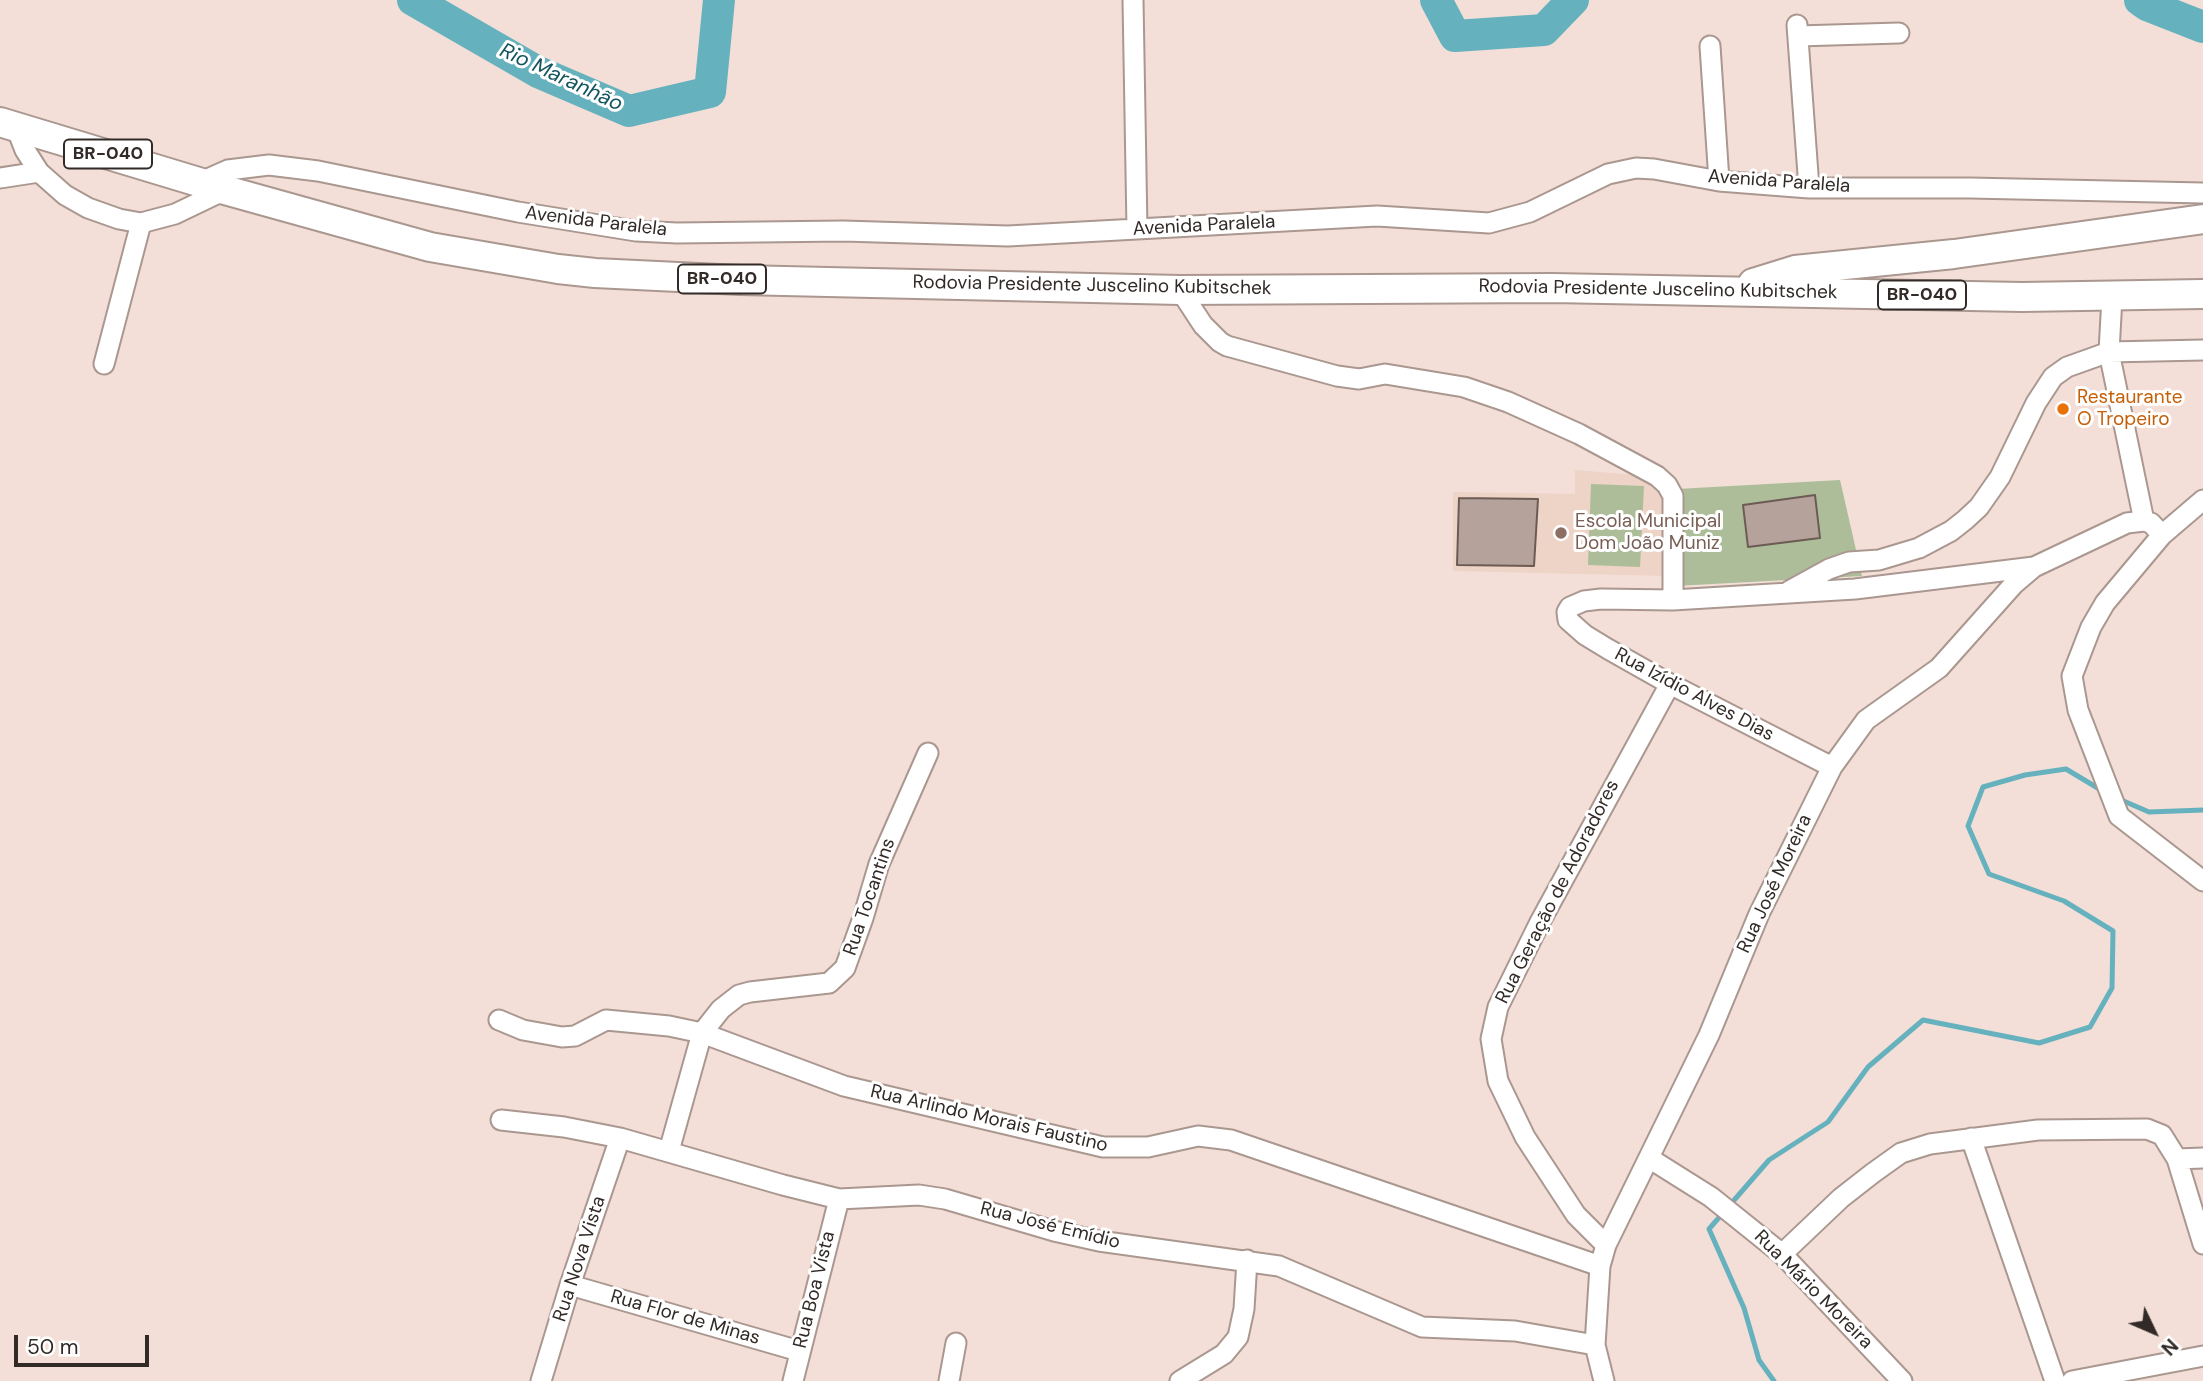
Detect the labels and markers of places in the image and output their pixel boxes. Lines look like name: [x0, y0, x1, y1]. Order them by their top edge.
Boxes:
place label: Restaurante O Tropeiro: [2077, 387, 2183, 431]
marker: Restaurante O Tropeiro: [2055, 401, 2071, 417]
place label: Escola Municipal Dom João Muniz: [1575, 511, 1721, 555]
marker: Escola Municipal Dom João Muniz: [1553, 525, 1569, 541]

